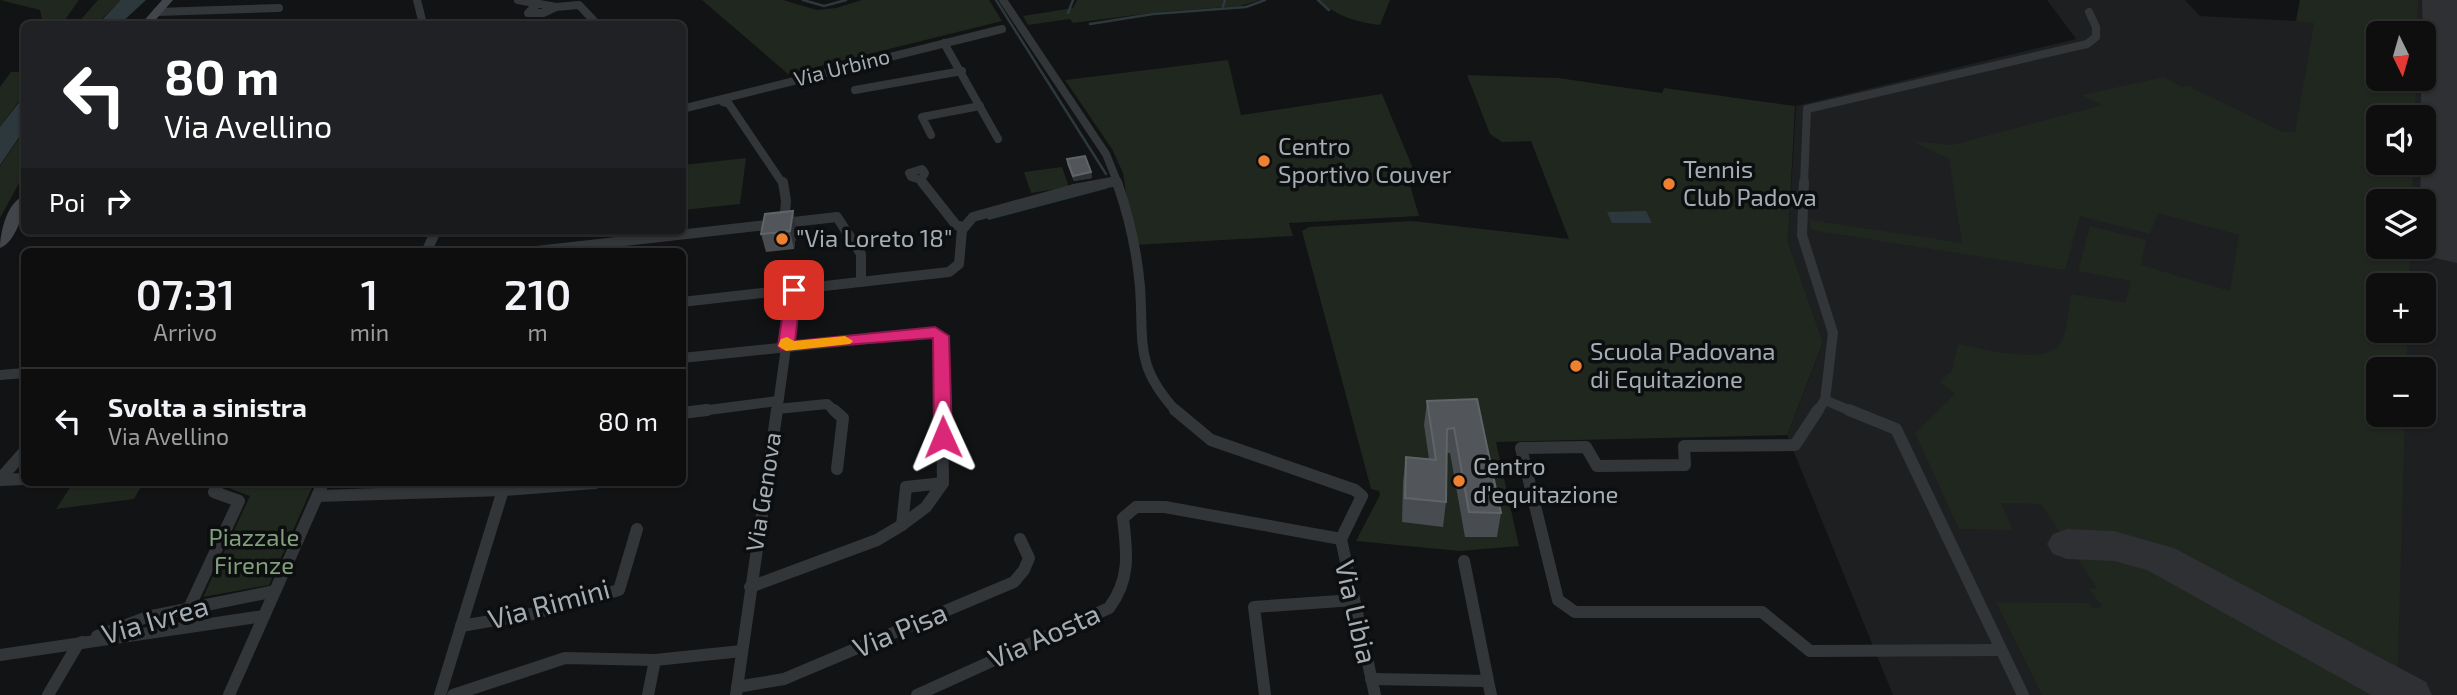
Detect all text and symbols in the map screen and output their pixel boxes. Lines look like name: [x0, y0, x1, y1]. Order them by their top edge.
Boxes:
north arrow: [2366, 21, 2436, 91]
map controls: [2366, 21, 2436, 427]
street label: Via Urbino: [791, 43, 892, 91]
text: 80 m: [164, 46, 279, 105]
icon: left: [49, 49, 140, 140]
button: sound: [2366, 105, 2436, 175]
text: Via Avellino: [164, 106, 332, 144]
place label: Centro Sportivo Couver: [1278, 131, 1452, 188]
marker: Centro Sportivo Couver: [1256, 153, 1272, 169]
place label: Tennis Club Padova: [1683, 154, 1817, 211]
marker: Tennis Club Padova: [1661, 176, 1677, 192]
icon: right: [99, 182, 137, 220]
text: Poi: [49, 186, 85, 217]
button: layers: [2366, 189, 2436, 259]
place label: "Via Loreto 18": [796, 223, 952, 252]
marker: "Via Loreto 18": [774, 231, 790, 247]
pin: [764, 260, 824, 320]
text: 07:31: [136, 268, 235, 318]
text: 1: [361, 268, 378, 318]
text: 210: [504, 268, 571, 318]
icon: arrive: [775, 271, 813, 309]
button: +: [2366, 273, 2436, 343]
text: Arrivo: [154, 318, 217, 346]
text: min: [350, 318, 389, 346]
text: m: [527, 318, 548, 346]
place label: Scuola Padovana di Equitazione: [1590, 336, 1776, 393]
button: −: [2366, 357, 2436, 427]
marker: Scuola Padovana di Equitazione: [1568, 358, 1584, 374]
text: Svolta a sinistra: [108, 391, 307, 422]
position arrow: [906, 400, 980, 474]
icon: left: [49, 402, 87, 440]
text: 80 m: [598, 405, 658, 436]
text: Via Avellino: [108, 422, 229, 450]
street label: Via Genova: [739, 430, 786, 553]
place label: Centro d'equitazione: [1473, 451, 1619, 508]
marker: Centro d'equitazione: [1451, 473, 1467, 489]
park label: Piazzale Firenze: [209, 522, 299, 579]
street label: Via Libia: [1329, 557, 1385, 667]
street label: Via Rimini: [484, 570, 613, 636]
street label: Via Ivrea: [98, 588, 212, 650]
street label: Via Pisa: [848, 594, 952, 664]
street label: Via Aosta: [983, 595, 1105, 675]

